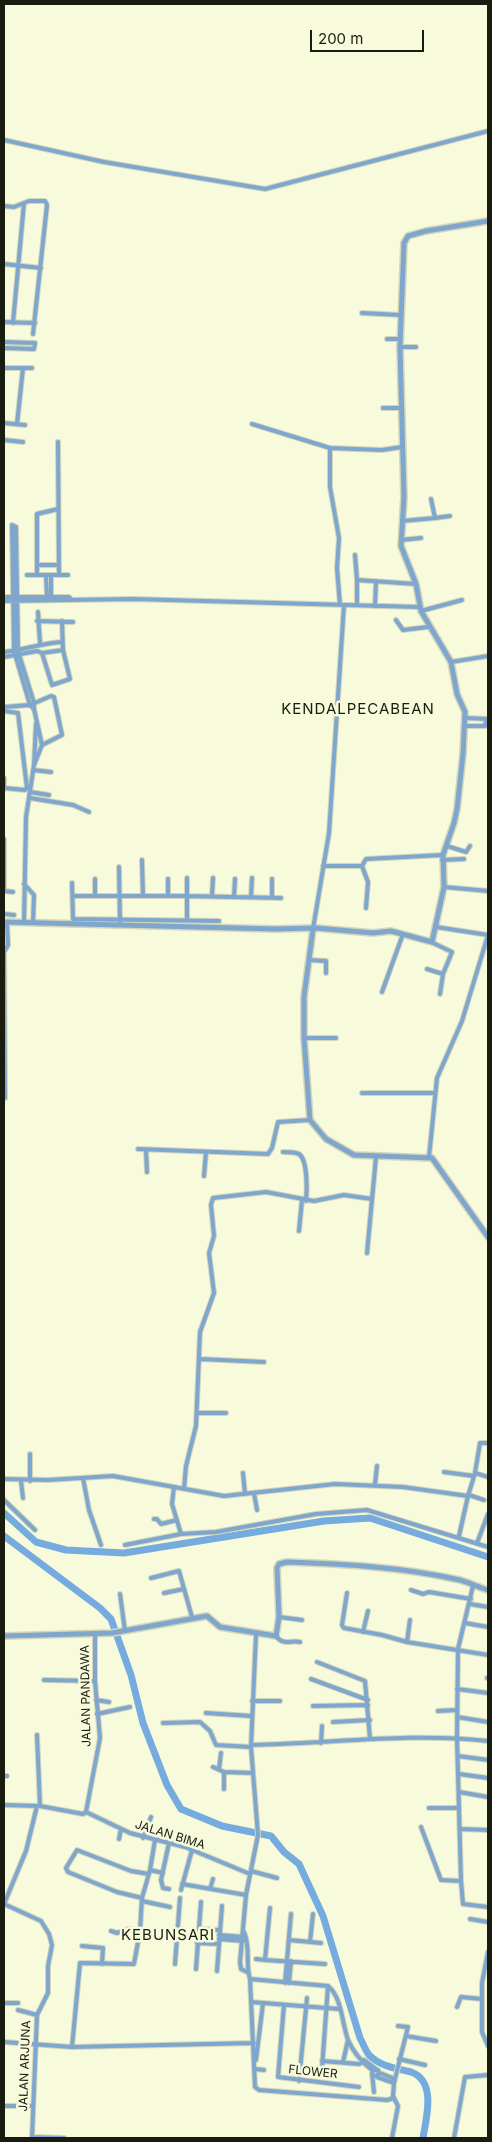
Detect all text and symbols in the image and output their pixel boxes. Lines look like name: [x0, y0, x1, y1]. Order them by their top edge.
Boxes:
scale bar: [312, 20, 426, 52]
text: 200 m: [318, 29, 363, 48]
district label: KENDALPECABEAN: [279, 700, 437, 718]
street label: JALAN PANDAWA: [78, 1645, 94, 1747]
street label: JALAN BIMA: [133, 1818, 207, 1852]
district label: KEBUNSARI: [120, 1926, 216, 1944]
street label: JALAN ARJUNA: [16, 2020, 34, 2112]
street label: FLOWER: [288, 2062, 338, 2082]

